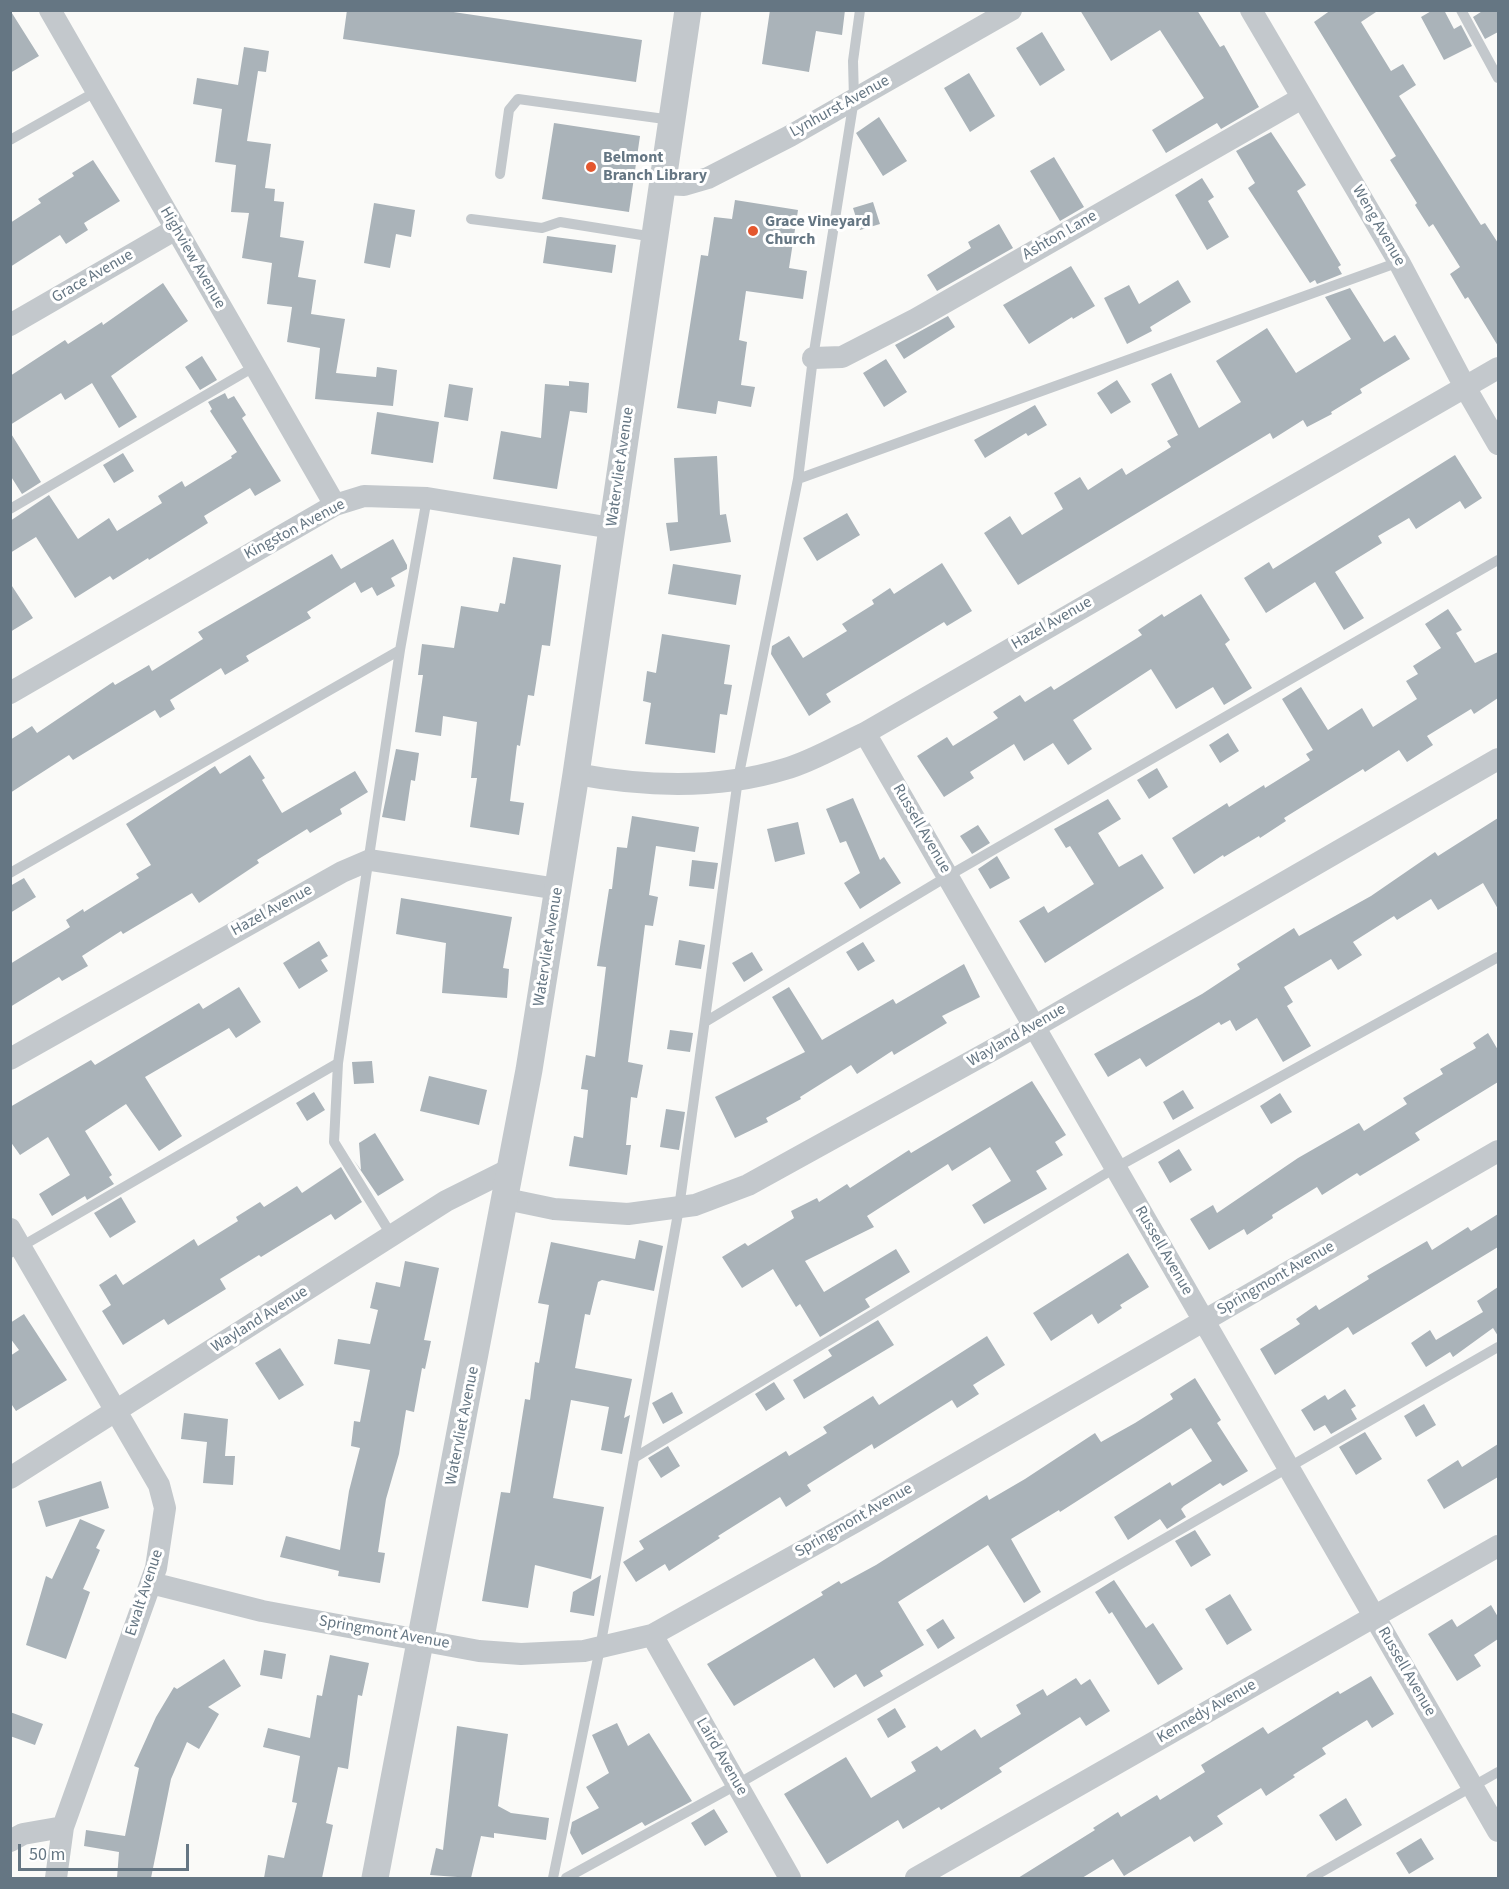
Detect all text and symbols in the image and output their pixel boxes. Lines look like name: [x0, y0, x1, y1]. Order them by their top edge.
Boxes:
street label: Lynhurst Avenue: [787, 72, 893, 142]
place label: Belmont Branch Library: [603, 148, 707, 186]
marker: Belmont Branch Library: [584, 160, 598, 174]
street label: Weng Avenue: [1347, 182, 1409, 270]
street label: Highview Avenue: [155, 204, 229, 312]
street label: Ashton Lane: [1019, 207, 1101, 265]
place label: Grace Vineyard Church: [765, 212, 871, 250]
marker: Grace Vineyard Church: [746, 224, 760, 238]
street label: Grace Avenue: [49, 246, 137, 308]
street label: Watervliet Avenue: [603, 406, 639, 528]
street label: Kingston Avenue: [241, 495, 349, 565]
street label: Hazel Avenue: [1008, 593, 1096, 655]
street label: Russell Avenue: [888, 781, 954, 877]
street label: Hazel Avenue: [228, 881, 316, 941]
street label: Watervliet Avenue: [530, 886, 568, 1008]
street label: Wayland Avenue: [965, 1000, 1069, 1072]
street label: Russell Avenue: [1130, 1203, 1196, 1299]
street label: Springmont Avenue: [1214, 1238, 1338, 1320]
street label: Wayland Avenue: [208, 1283, 312, 1357]
street label: Watervliet Avenue: [442, 1365, 484, 1487]
street label: Springmont Avenue: [792, 1480, 916, 1562]
street label: Ewalt Avenue: [122, 1547, 168, 1639]
street label: Springmont Avenue: [317, 1612, 451, 1654]
street label: Russell Avenue: [1373, 1624, 1439, 1720]
street label: Kennedy Avenue: [1154, 1676, 1260, 1748]
street label: Laird Avenue: [691, 1715, 751, 1799]
scale bar: [21, 1832, 192, 1870]
text: 50 m: [29, 1842, 65, 1867]

